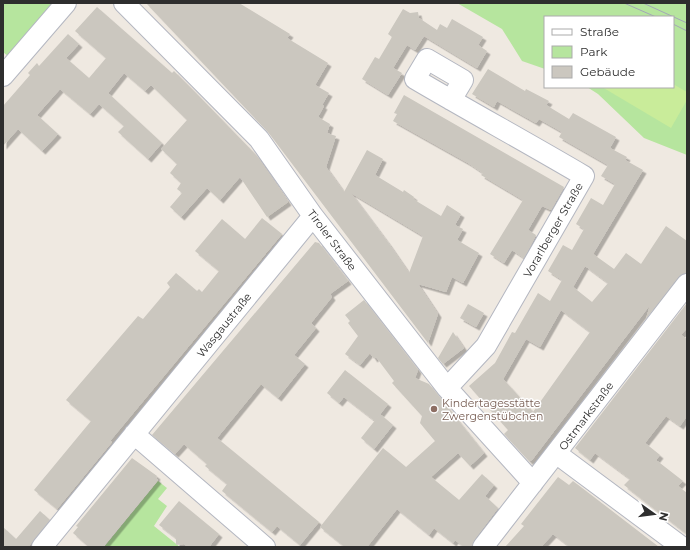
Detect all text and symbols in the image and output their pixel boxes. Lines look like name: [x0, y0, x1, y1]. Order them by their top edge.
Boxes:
legend: [544, 16, 674, 88]
text: Straße: [580, 24, 619, 39]
text: Park: [580, 44, 608, 59]
text: Gebäude: [580, 64, 635, 79]
street label: Vorarlberger Straße: [520, 180, 586, 280]
street label: Tiroler Straße: [304, 207, 360, 274]
street label: Wasgaustraße: [194, 290, 255, 360]
street label: Ostmarkstraße: [556, 379, 617, 453]
place label: Kindertagesstätte Zwergenstübchen: [442, 396, 543, 423]
marker: Kindertagesstätte Zwergenstübchen: [429, 404, 439, 414]
north arrow: [634, 494, 674, 534]
text: N: [656, 510, 672, 522]

